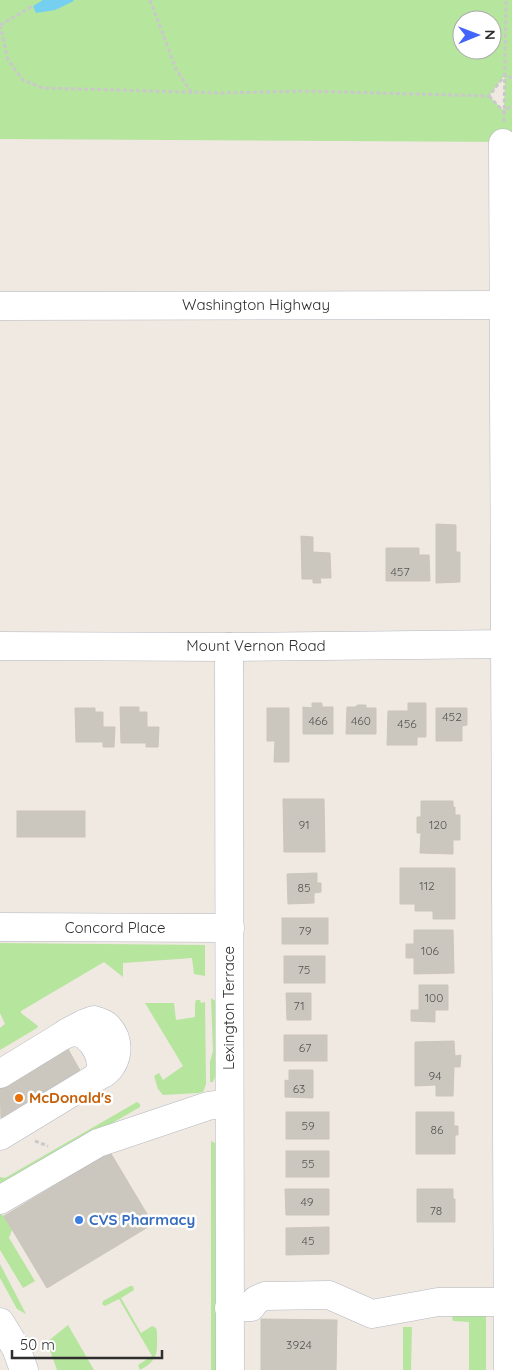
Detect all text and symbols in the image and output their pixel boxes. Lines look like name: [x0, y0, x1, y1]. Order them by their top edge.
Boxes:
north arrow: [452, 10, 502, 60]
text: N: [481, 29, 499, 40]
street label: Washington Highway: [182, 295, 330, 314]
house number: 457: [390, 564, 410, 579]
street label: Mount Vernon Road: [186, 636, 326, 655]
house number: 452: [442, 709, 462, 724]
house number: 466: [308, 713, 328, 728]
house number: 460: [351, 713, 371, 728]
house number: 456: [397, 716, 417, 731]
house number: 91: [298, 817, 310, 832]
house number: 120: [429, 817, 447, 832]
house number: 112: [419, 878, 435, 893]
house number: 85: [297, 880, 311, 895]
street label: Concord Place: [65, 918, 165, 937]
house number: 79: [299, 923, 312, 938]
house number: 106: [421, 943, 440, 958]
street label: Lexington Terrace: [219, 946, 238, 1070]
house number: 75: [298, 962, 310, 977]
house number: 100: [425, 990, 443, 1005]
house number: 71: [293, 998, 305, 1013]
house number: 67: [299, 1040, 311, 1055]
house number: 94: [428, 1068, 442, 1083]
house number: 63: [293, 1081, 305, 1096]
place label: McDonald's: [29, 1088, 111, 1107]
marker: McDonald's: [13, 1092, 25, 1104]
house number: 59: [301, 1118, 315, 1133]
house number: 86: [431, 1122, 444, 1137]
house number: 55: [301, 1156, 315, 1171]
house number: 49: [301, 1194, 314, 1209]
house number: 78: [430, 1203, 442, 1218]
place label: CVS Pharmacy: [89, 1210, 195, 1229]
marker: CVS Pharmacy: [73, 1214, 85, 1226]
house number: 45: [302, 1233, 314, 1248]
scale bar: [12, 1328, 162, 1360]
text: 50 m: [20, 1335, 55, 1354]
house number: 3924: [286, 1337, 312, 1352]

